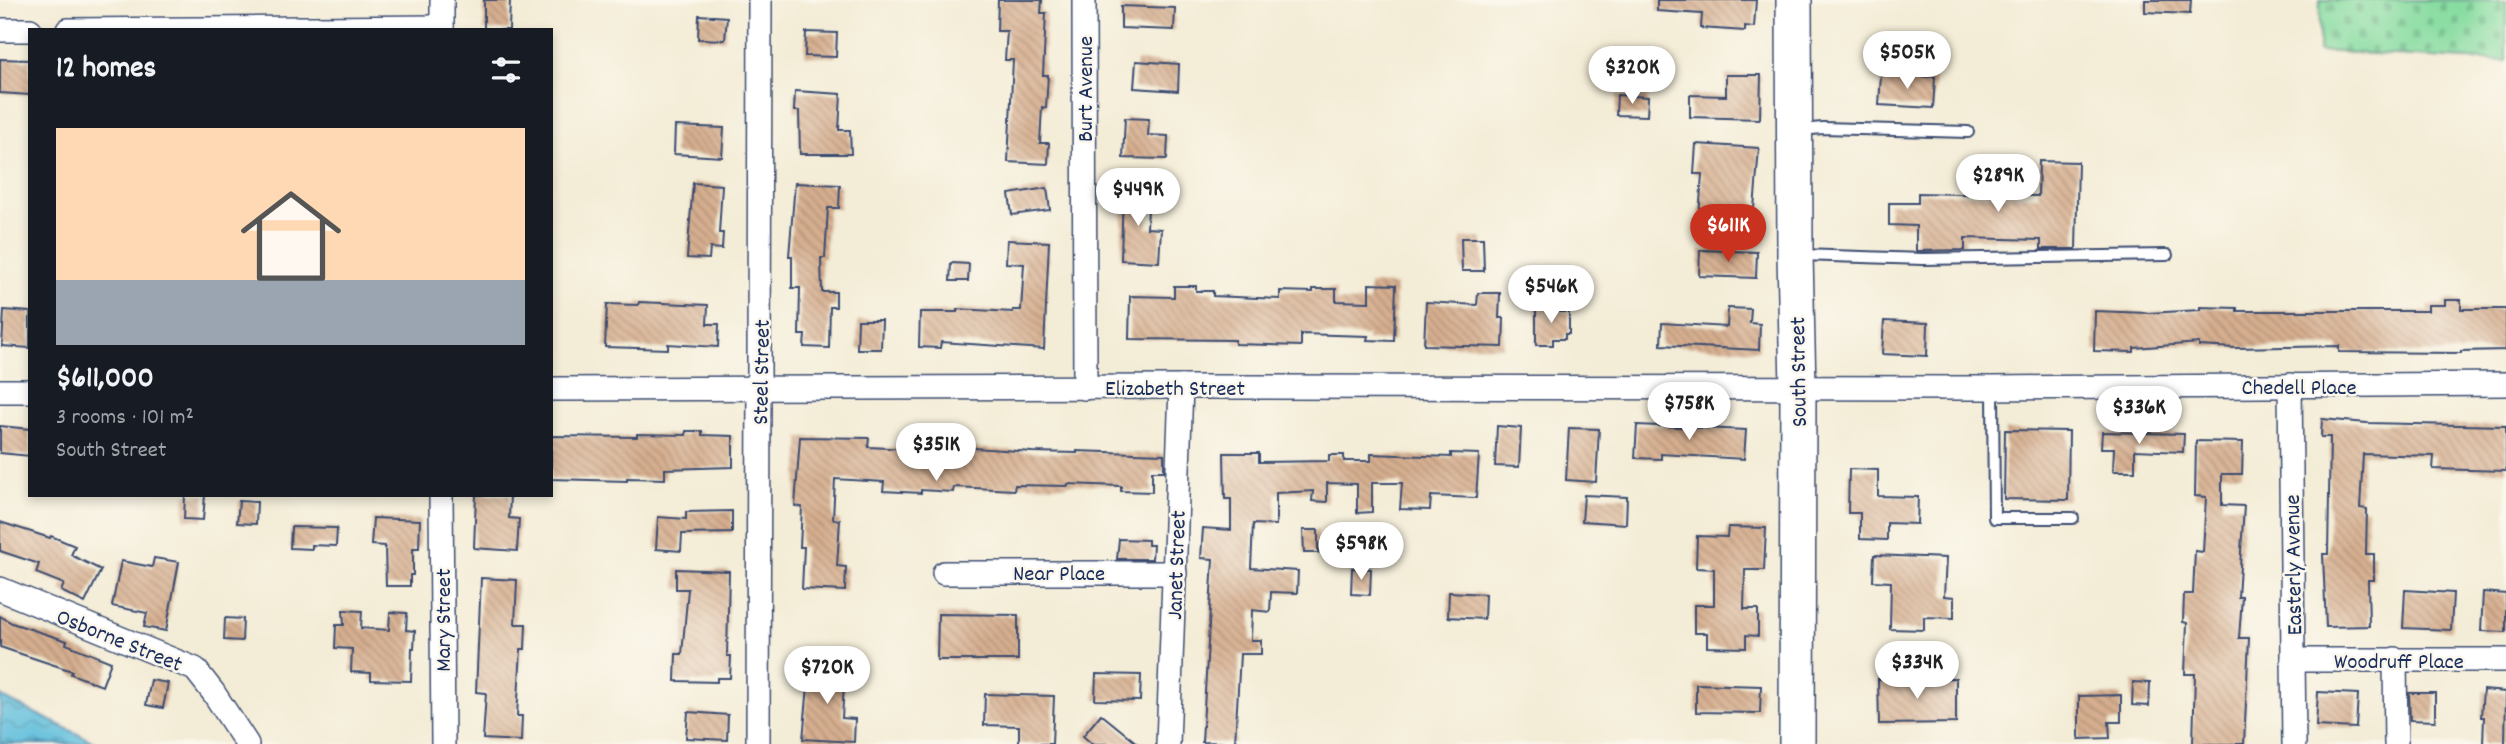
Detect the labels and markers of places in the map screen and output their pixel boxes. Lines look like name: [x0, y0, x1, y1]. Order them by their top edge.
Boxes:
pin: $505K: [1858, 32, 1956, 91]
pin: $320K: [1583, 46, 1681, 106]
pin: $289K: [1949, 154, 2047, 214]
pin: $449K: [1089, 168, 1187, 228]
pin: $611K: [1679, 204, 1777, 264]
pin: $546K: [1502, 266, 1600, 325]
pin: $758K: [1640, 382, 1738, 442]
pin: $336K: [2090, 386, 2188, 446]
pin: $351K: [887, 424, 985, 483]
pin: $598K: [1312, 522, 1410, 582]
pin: $334K: [1868, 642, 1966, 701]
pin: $720K: [778, 646, 876, 706]

